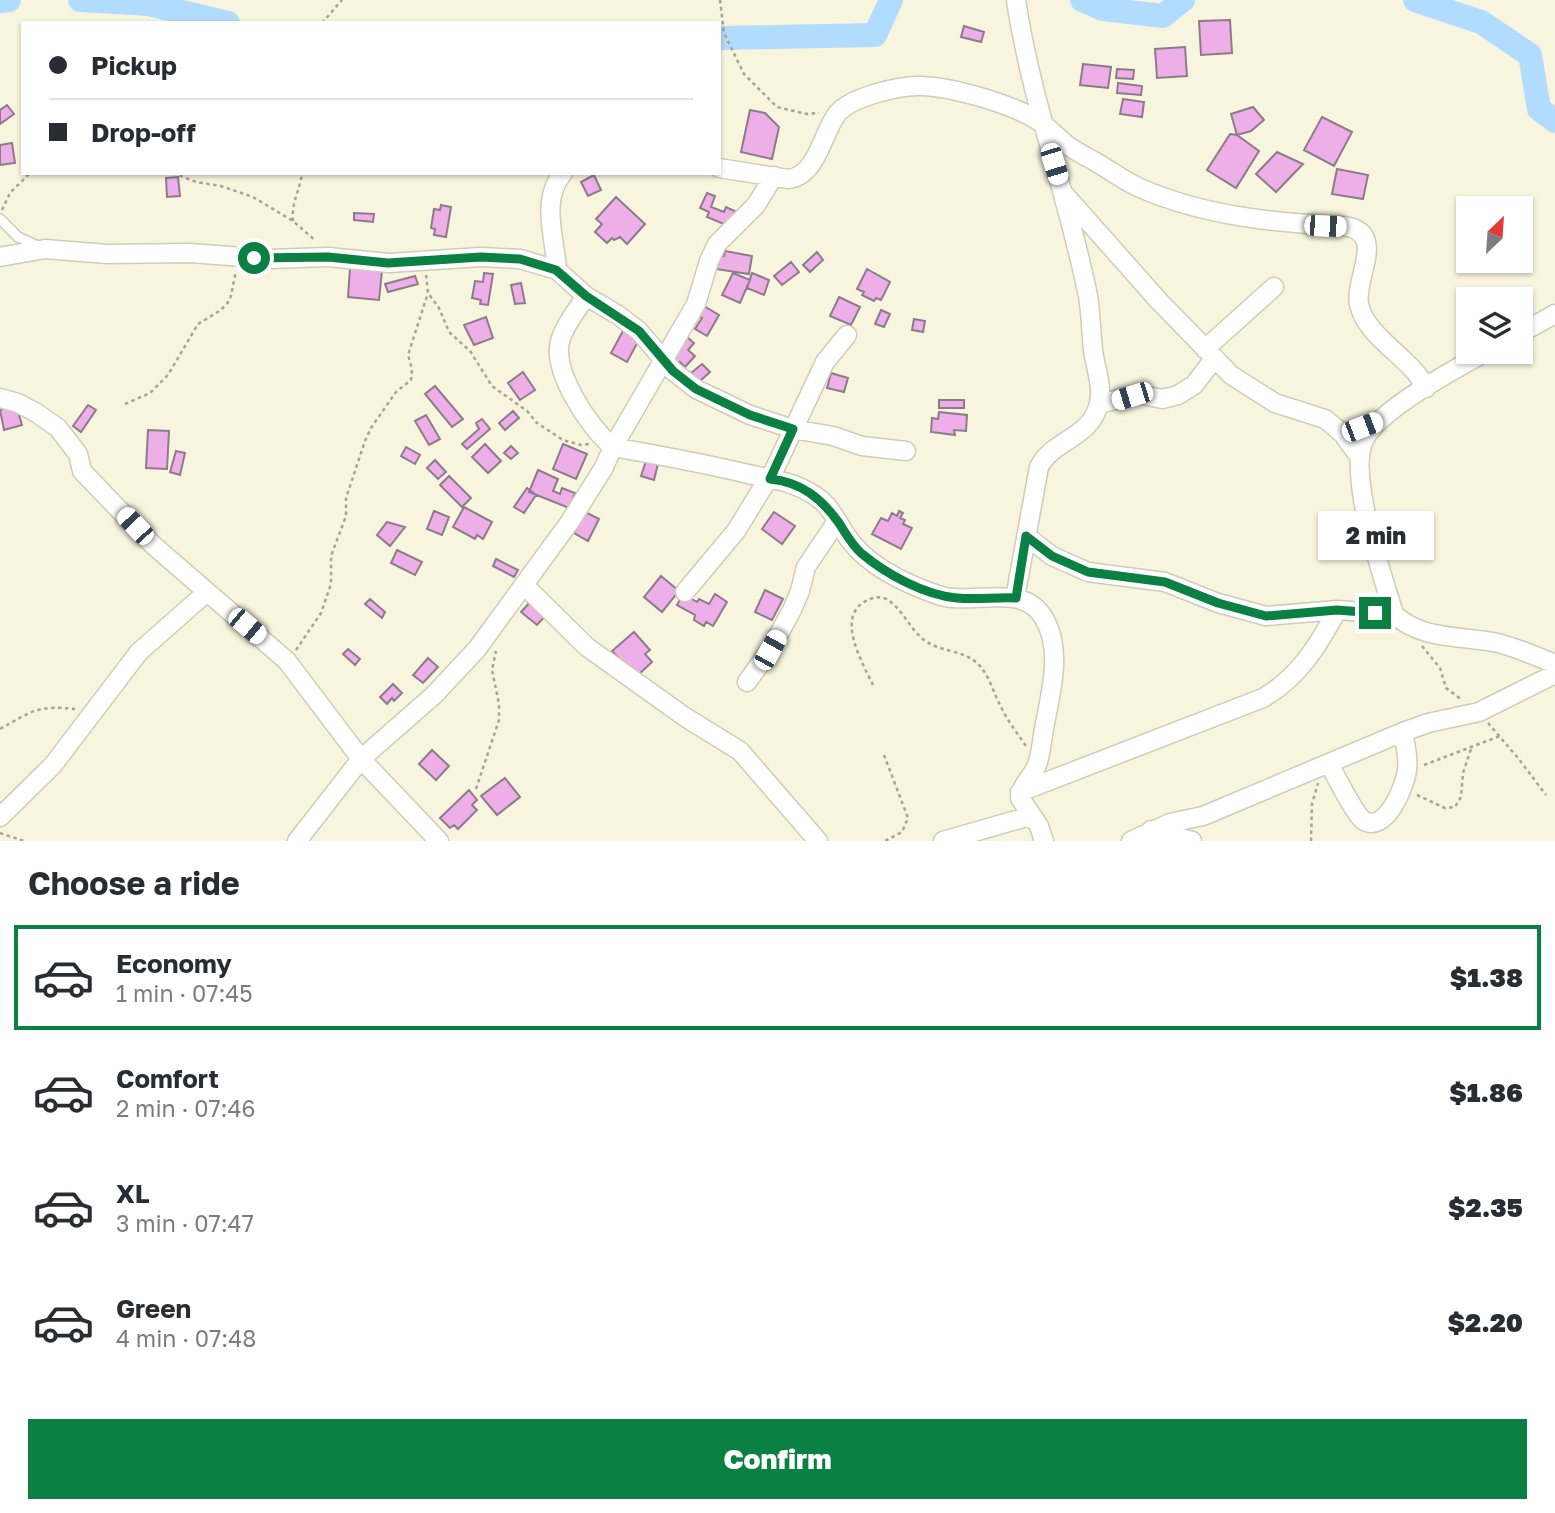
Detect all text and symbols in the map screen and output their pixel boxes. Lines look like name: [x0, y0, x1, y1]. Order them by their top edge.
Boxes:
text: Pickup: [91, 50, 177, 81]
text: Drop-off: [91, 117, 196, 148]
car: [1038, 141, 1071, 187]
north arrow: [1456, 196, 1533, 273]
map controls: [1456, 196, 1533, 364]
car: [1304, 215, 1347, 237]
route start: [238, 242, 270, 274]
button: layers: [1456, 287, 1533, 364]
car: [1109, 380, 1156, 412]
car: [1339, 410, 1386, 444]
car: [113, 503, 158, 549]
callout: 2 min: [1317, 512, 1433, 560]
text: 2 min: [1346, 521, 1406, 549]
route end: [1359, 597, 1391, 629]
car: [225, 604, 270, 648]
car: [751, 627, 790, 673]
text: Choose a ride: [28, 864, 240, 902]
icon: car: [32, 946, 95, 1009]
text: Economy: [116, 948, 232, 979]
text: $1.38: [1450, 962, 1523, 993]
text: 1 min · 07:45: [116, 979, 253, 1007]
icon: car: [32, 1061, 95, 1124]
text: Comfort: [116, 1063, 219, 1094]
text: $1.86: [1449, 1077, 1523, 1108]
text: 2 min · 07:46: [116, 1094, 255, 1122]
icon: car: [32, 1176, 95, 1239]
text: XL: [116, 1178, 150, 1209]
text: $2.35: [1448, 1192, 1523, 1223]
text: 3 min · 07:47: [116, 1209, 254, 1237]
icon: car: [32, 1291, 95, 1354]
text: Green: [116, 1293, 191, 1324]
text: $2.20: [1448, 1307, 1523, 1338]
text: 4 min · 07:48: [116, 1324, 256, 1352]
button: Confirm: [28, 1419, 1527, 1499]

